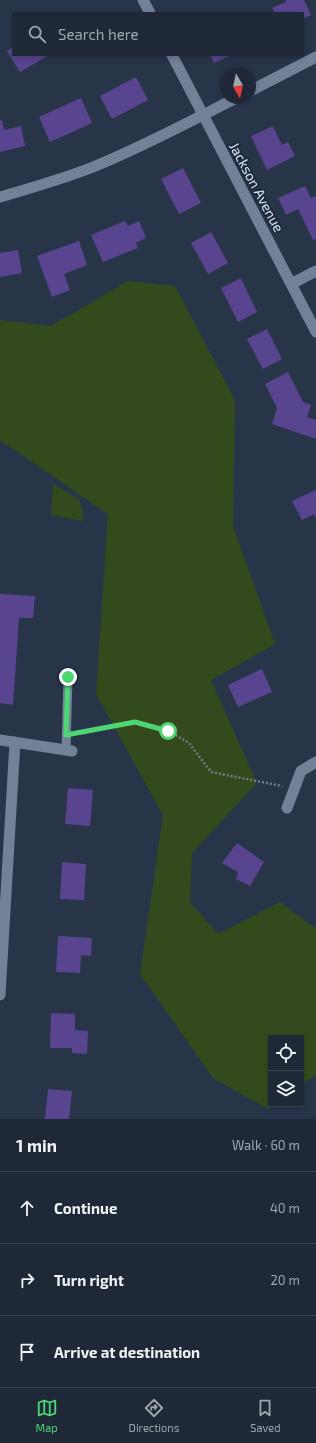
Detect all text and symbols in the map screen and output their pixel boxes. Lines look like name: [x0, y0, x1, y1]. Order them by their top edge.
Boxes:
search box: [12, 12, 304, 56]
icon: search: [26, 23, 48, 45]
text: Search here: [58, 25, 139, 43]
north arrow: [220, 68, 256, 104]
street label: Jackson Avenue: [226, 139, 288, 235]
route end: [59, 668, 77, 686]
route start: [159, 722, 177, 740]
map controls: [268, 1035, 304, 1107]
button: locate: [268, 1035, 304, 1071]
button: layers: [268, 1071, 304, 1107]
text: 1 min: [16, 1135, 57, 1155]
text: Walk · 60 m: [232, 1137, 300, 1153]
icon: ahead: [16, 1197, 38, 1219]
text: Continue: [54, 1199, 117, 1217]
text: 40 m: [270, 1200, 300, 1216]
icon: right: [16, 1269, 38, 1291]
text: Turn right: [54, 1271, 124, 1289]
text: 20 m: [271, 1272, 300, 1288]
icon: arrive: [16, 1341, 38, 1363]
text: Arrive at destination: [54, 1343, 200, 1361]
tab: Map: [36, 1397, 58, 1434]
tab: Directions: [129, 1397, 179, 1434]
tab: Saved: [250, 1397, 281, 1434]

